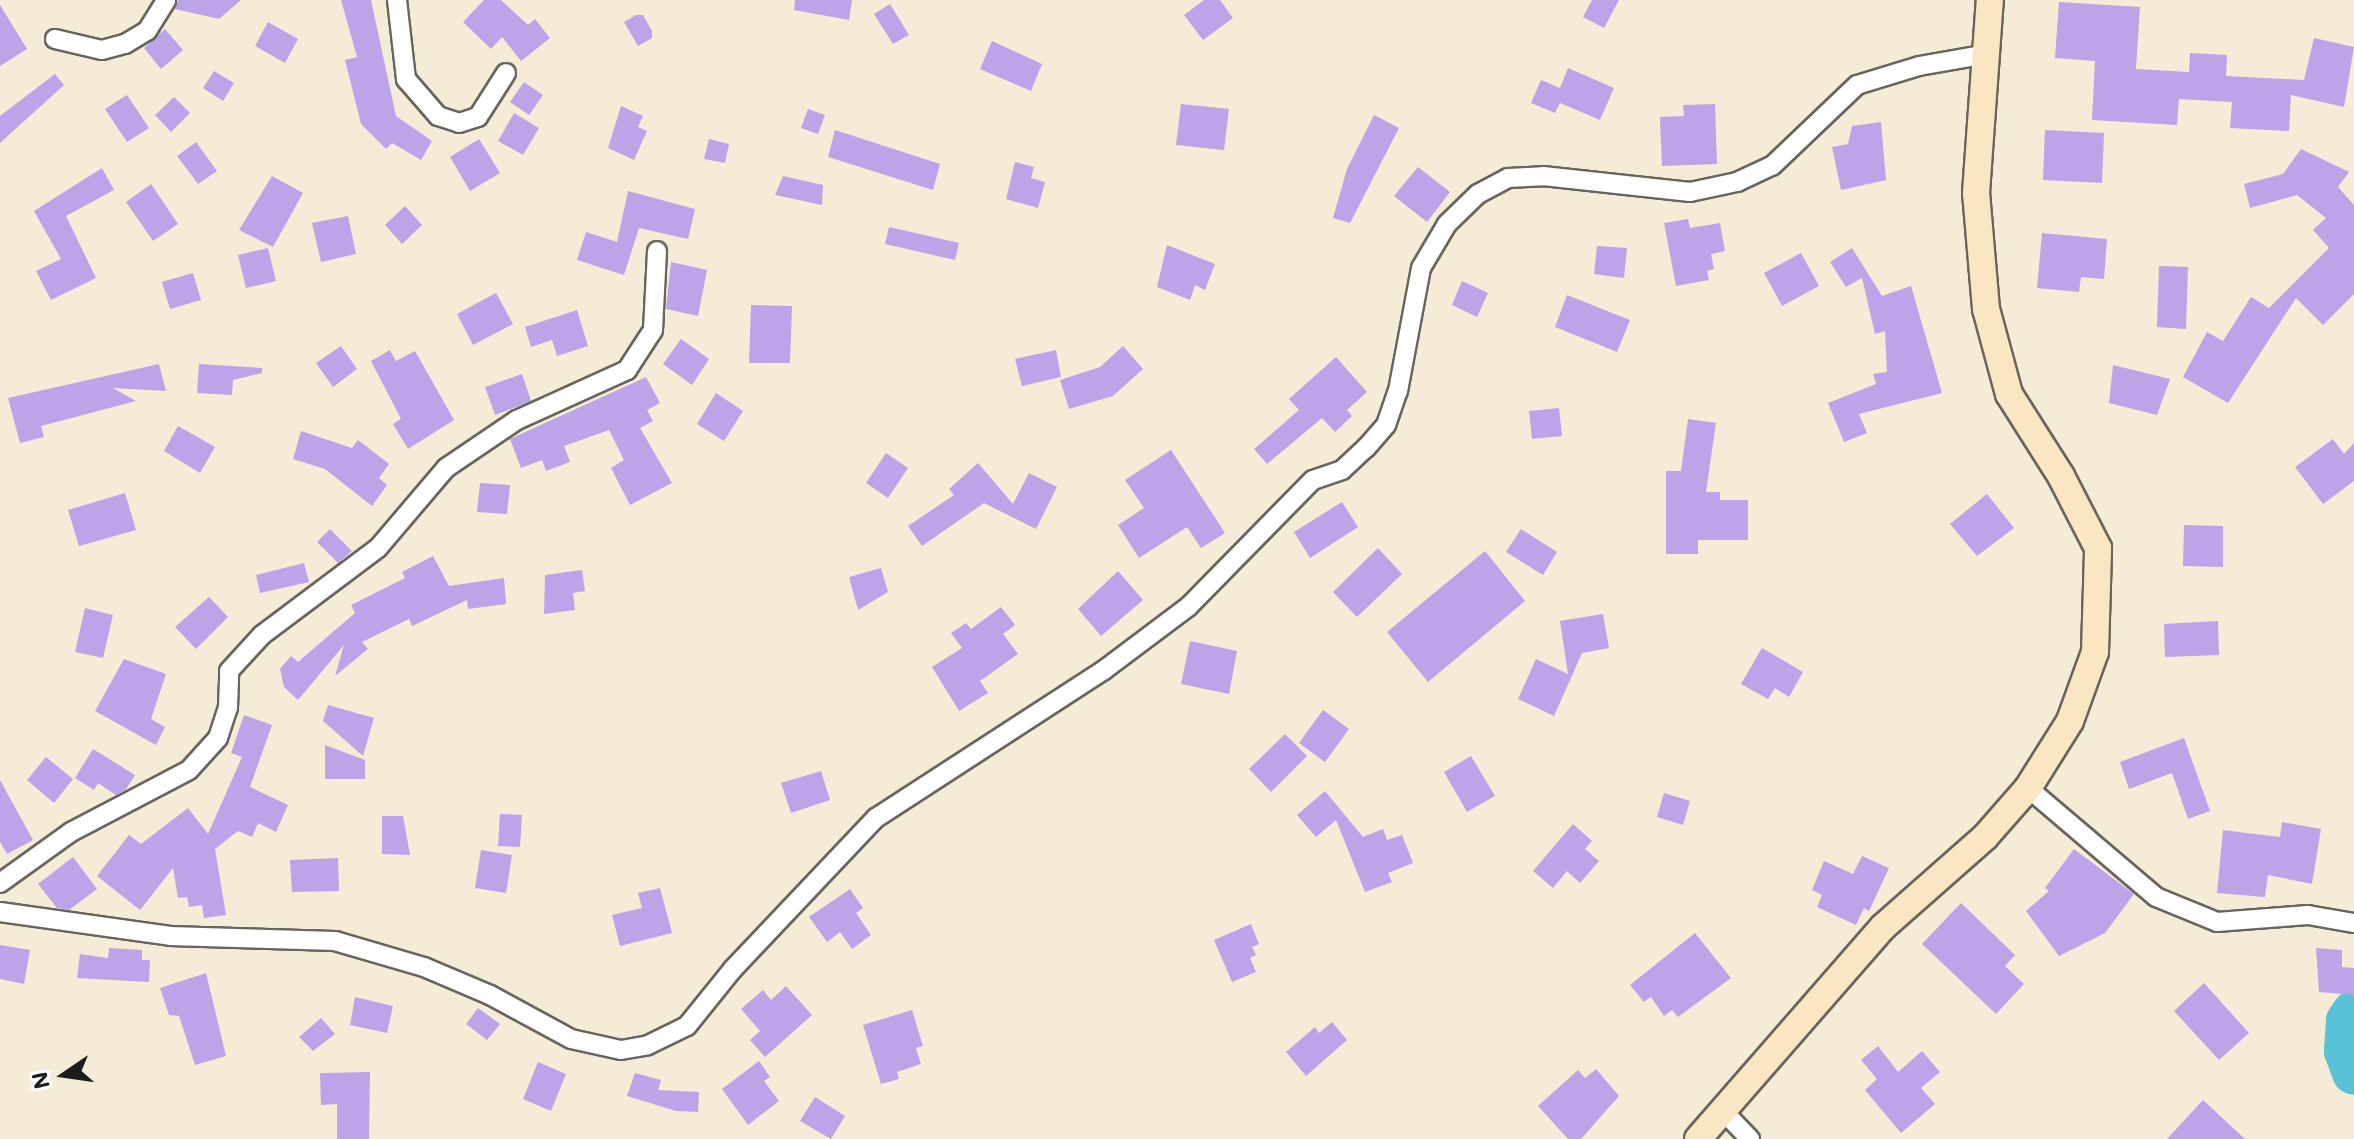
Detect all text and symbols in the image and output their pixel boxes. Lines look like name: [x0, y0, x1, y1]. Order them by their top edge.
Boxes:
north arrow: [24, 1035, 104, 1115]
text: N: [24, 1069, 56, 1092]

